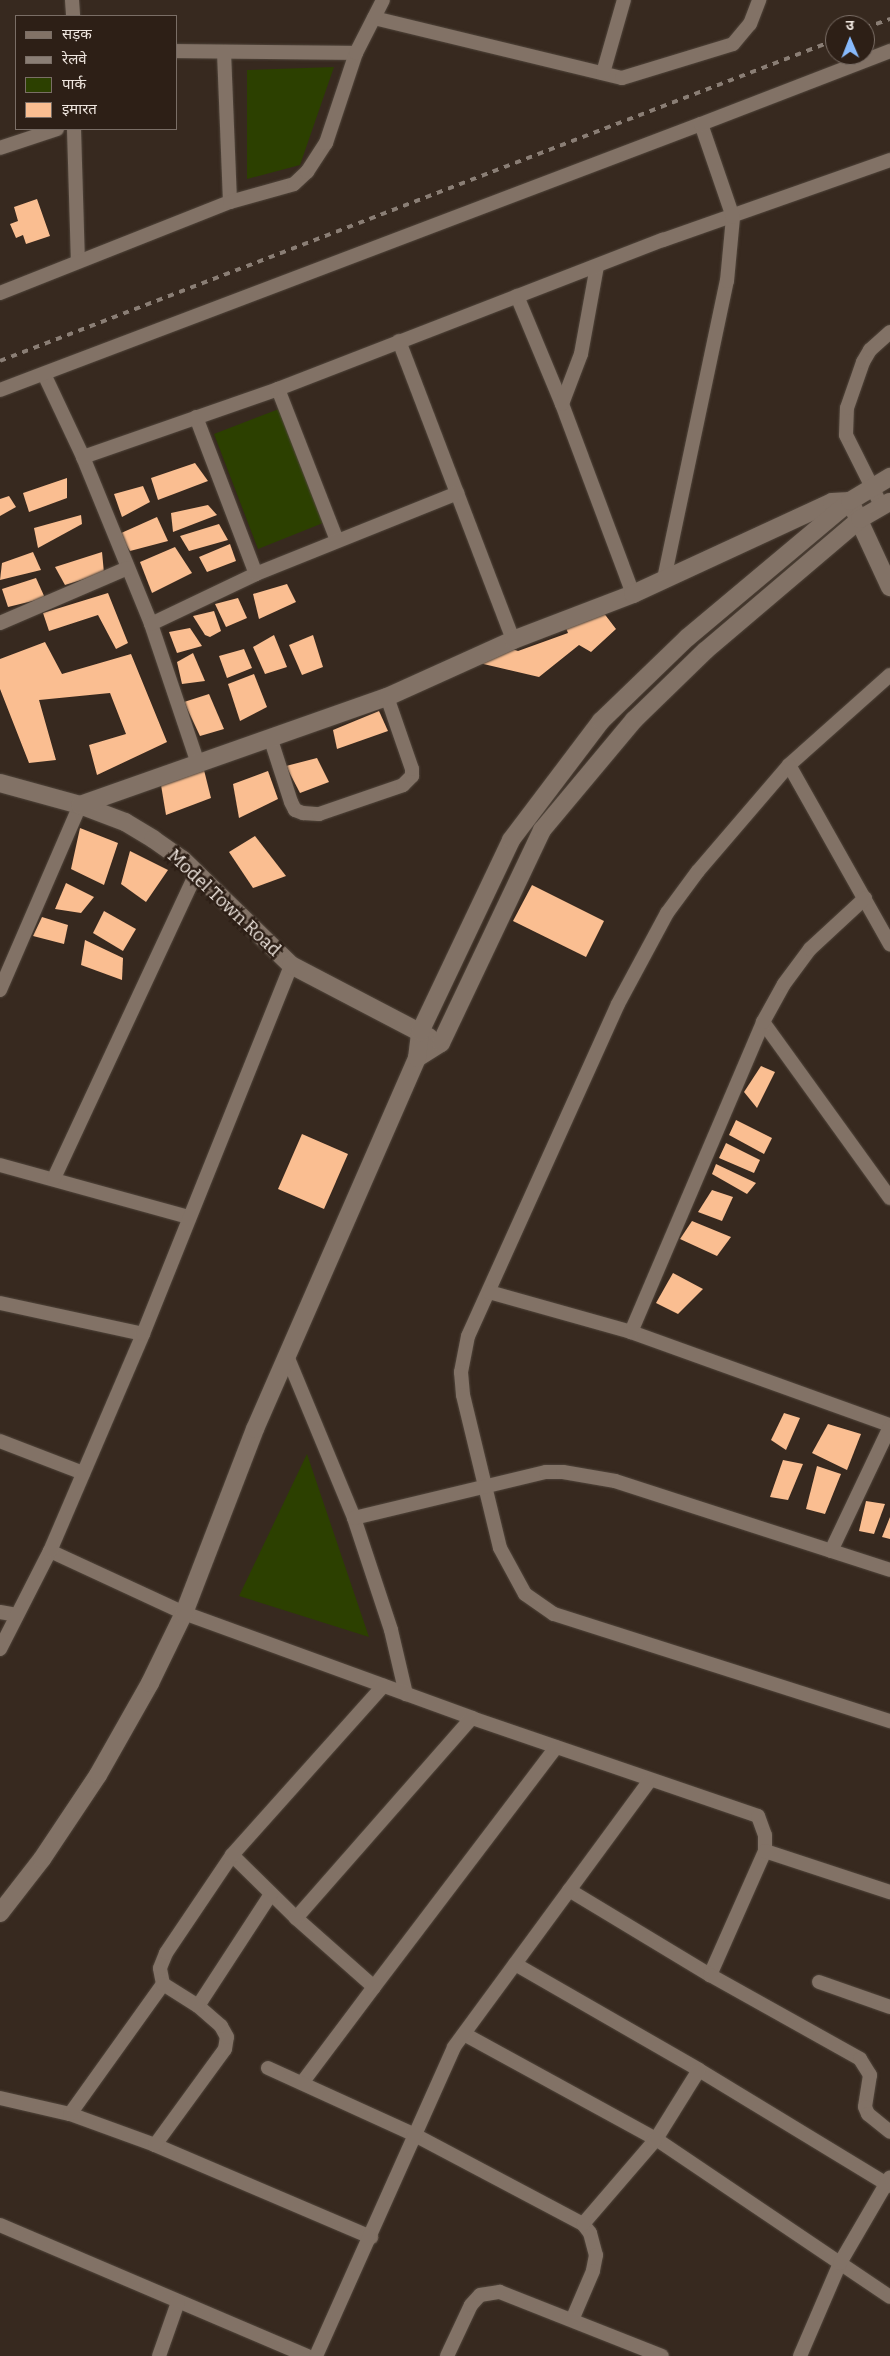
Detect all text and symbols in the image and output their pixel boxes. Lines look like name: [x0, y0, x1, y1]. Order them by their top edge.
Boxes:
legend: [15, 15, 178, 130]
north arrow: [825, 15, 875, 65]
text: उ: [845, 17, 854, 34]
text: सड़क: [62, 25, 92, 43]
text: रेलवे: [62, 50, 87, 68]
text: पार्क: [62, 75, 86, 93]
text: इमारत: [62, 100, 97, 118]
street label: Model Town Road: [163, 845, 285, 961]

